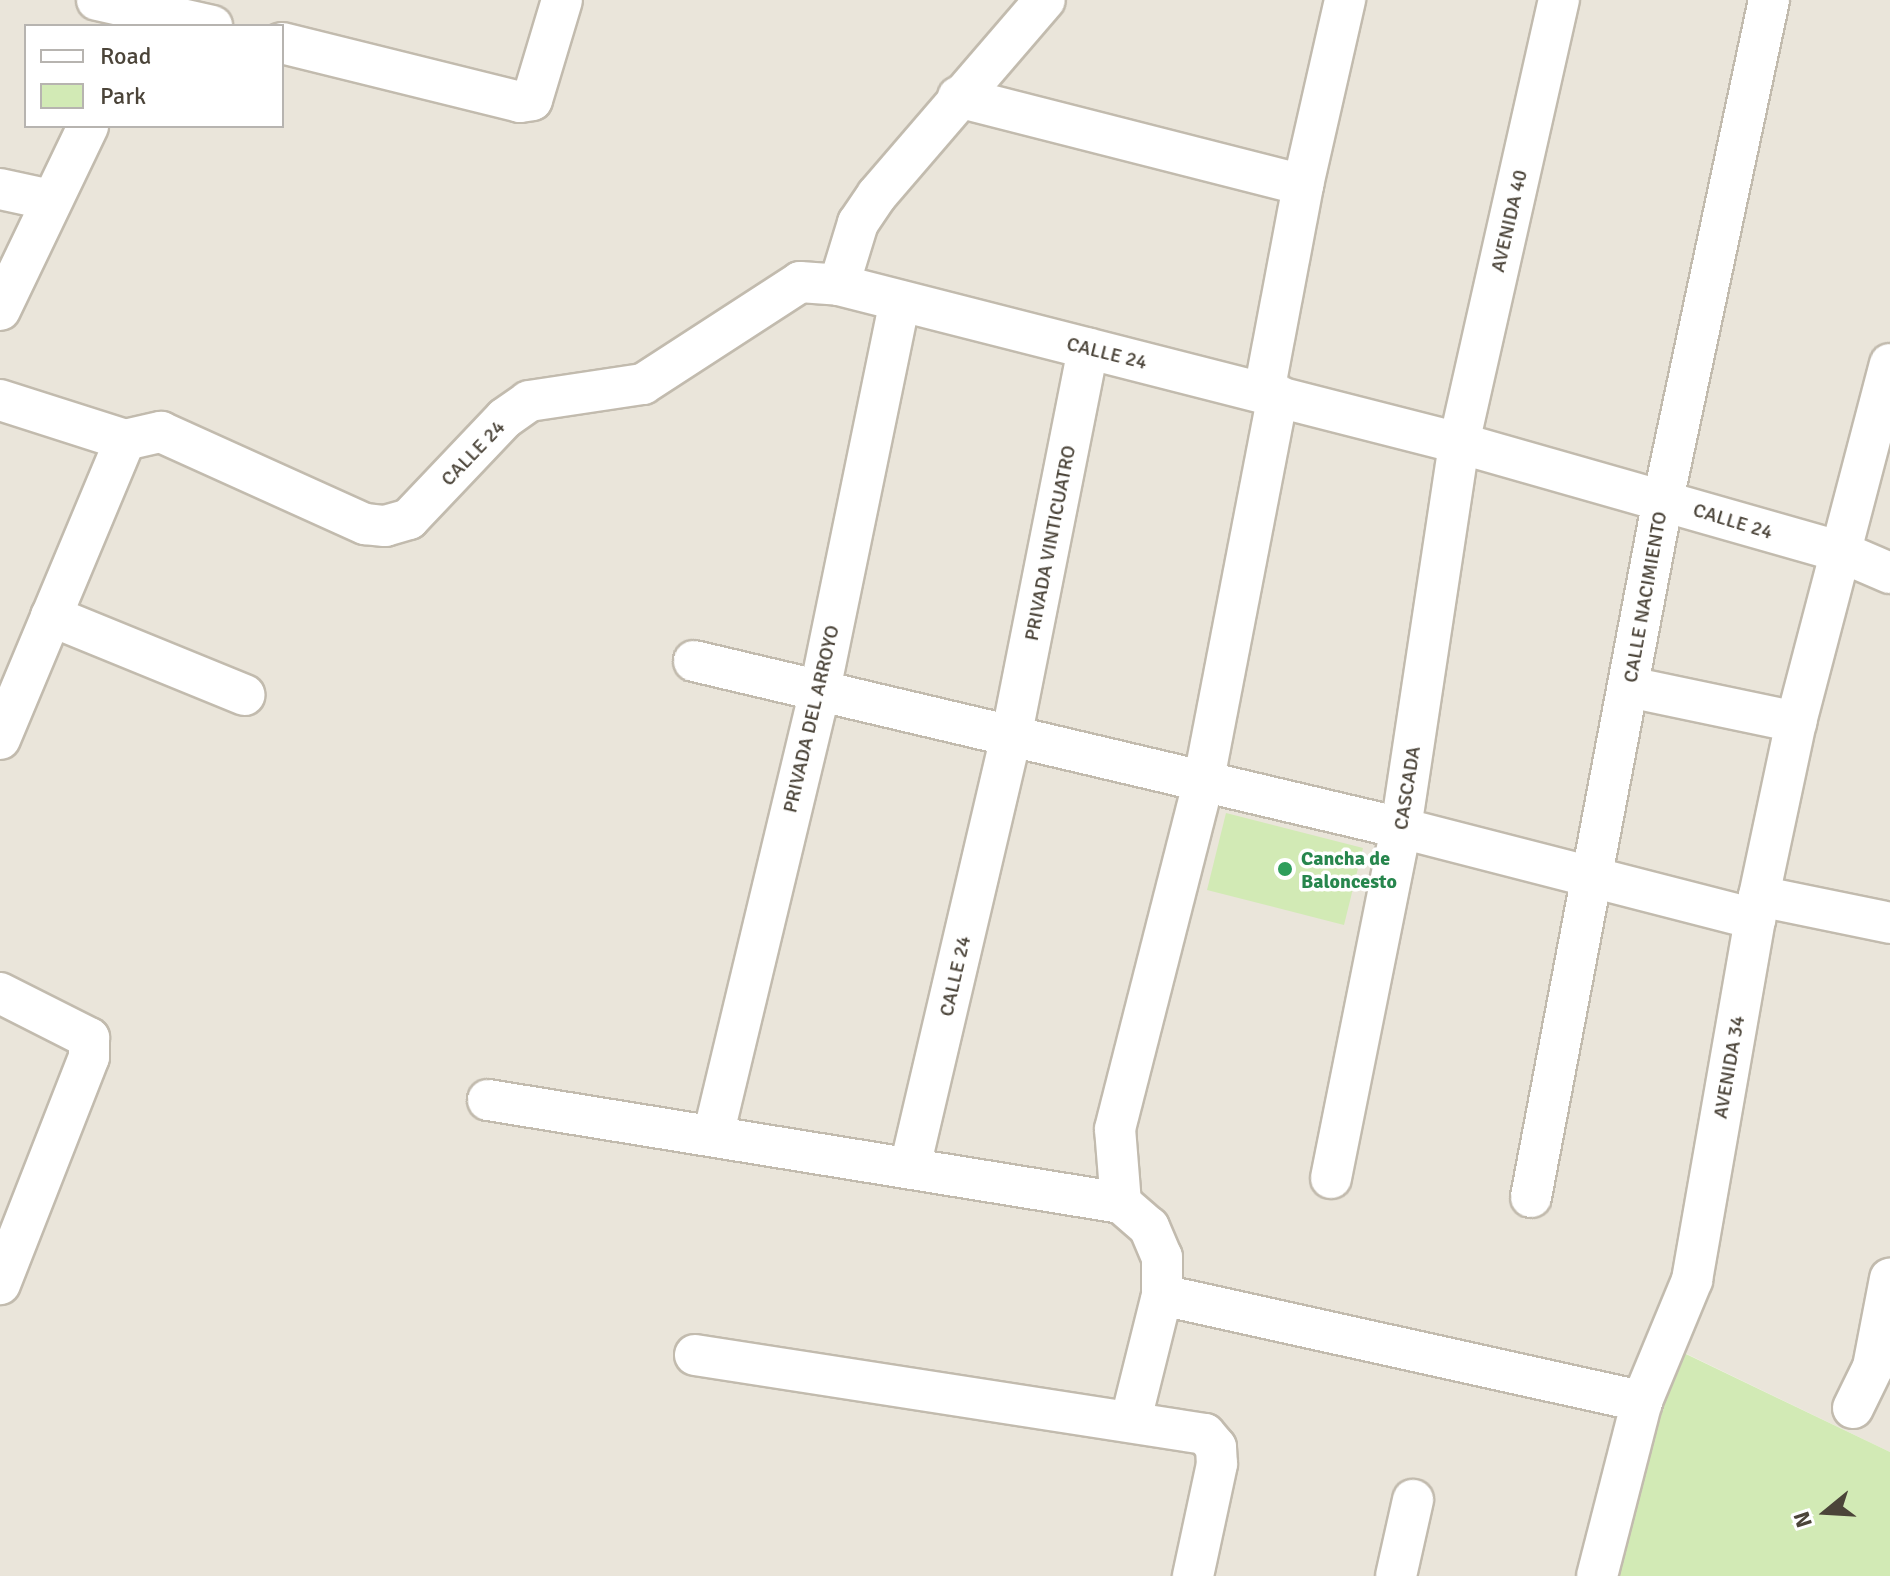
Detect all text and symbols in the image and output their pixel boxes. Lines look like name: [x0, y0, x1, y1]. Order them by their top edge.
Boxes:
legend: [24, 24, 284, 128]
text: Road: [100, 41, 151, 71]
text: Park: [100, 81, 146, 111]
street label: AVENIDA 40: [1486, 167, 1532, 275]
street label: CALLE 24: [1064, 331, 1150, 375]
street label: CALLE 24: [436, 415, 510, 491]
street label: PRIVADA VINTICUATRO: [1019, 443, 1081, 643]
street label: CALLE 24: [1690, 498, 1776, 544]
street label: CALLE NACIMIENTO: [1618, 510, 1672, 684]
street label: PRIVADA DEL ARROYO: [778, 623, 844, 815]
street label: CASCADA: [1389, 744, 1425, 832]
place label: Cancha de Baloncesto: [1301, 846, 1397, 893]
marker: Cancha de Baloncesto: [1276, 860, 1294, 878]
street label: CALLE 24: [934, 933, 976, 1019]
street label: AVENIDA 34: [1708, 1014, 1750, 1120]
north arrow: [1786, 1472, 1866, 1552]
text: N: [1787, 1508, 1818, 1531]

